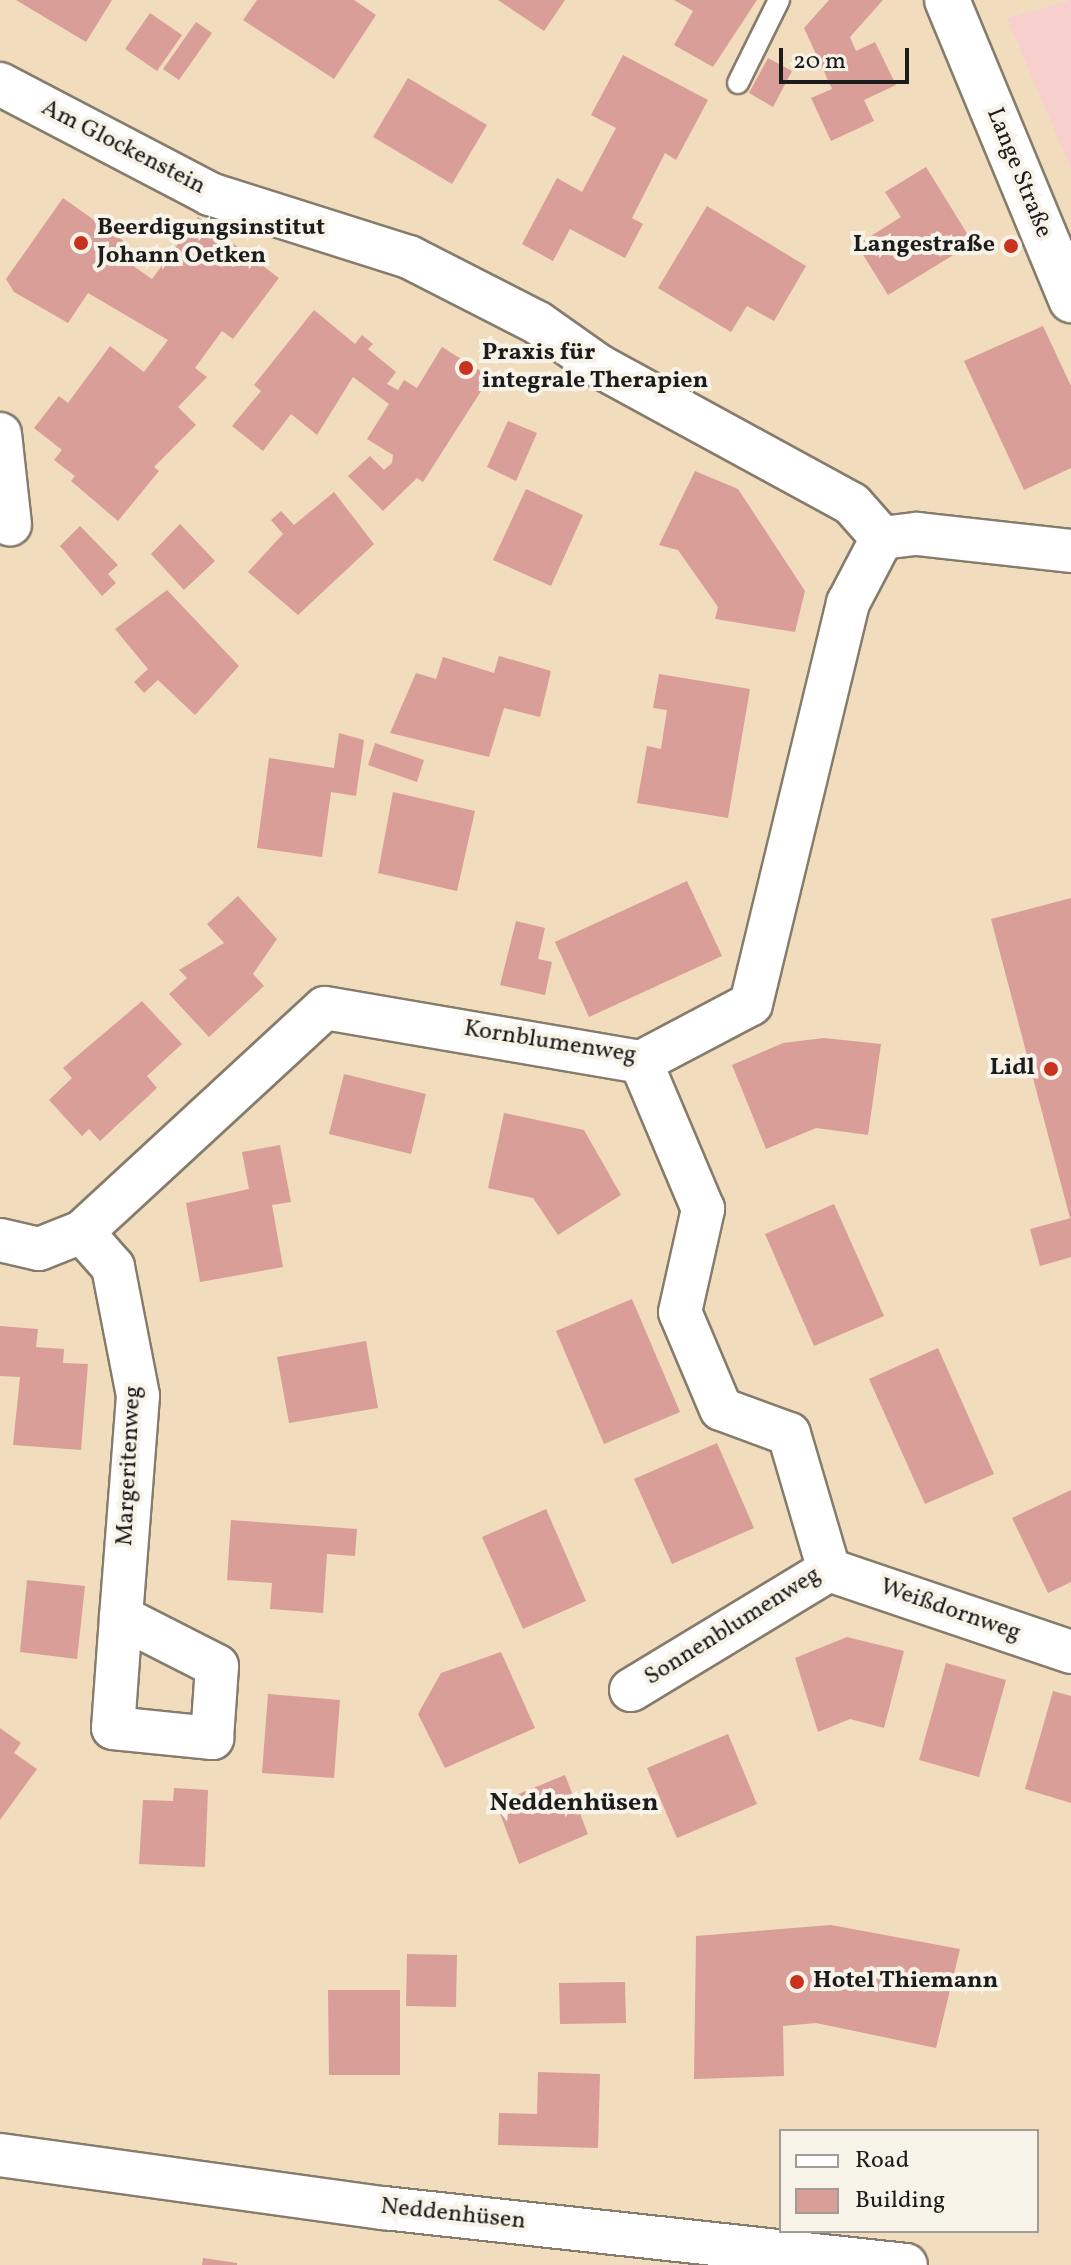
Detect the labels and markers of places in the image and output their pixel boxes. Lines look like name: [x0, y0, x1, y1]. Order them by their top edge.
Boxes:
place label: Beerdigungsinstitut Johann Oetken: [97, 215, 325, 271]
place label: Langestraße: [853, 232, 995, 260]
marker: Beerdigungsinstitut Johann Oetken: [72, 234, 90, 252]
marker: Langestraße: [1002, 237, 1020, 255]
place label: Praxis für integrale Therapien: [482, 340, 709, 396]
marker: Praxis für integrale Therapien: [457, 359, 475, 377]
place label: Lidl: [990, 1055, 1035, 1083]
marker: Lidl: [1042, 1060, 1060, 1078]
place label: Hotel Thiemann: [813, 1968, 999, 1996]
marker: Hotel Thiemann: [788, 1973, 806, 1991]

